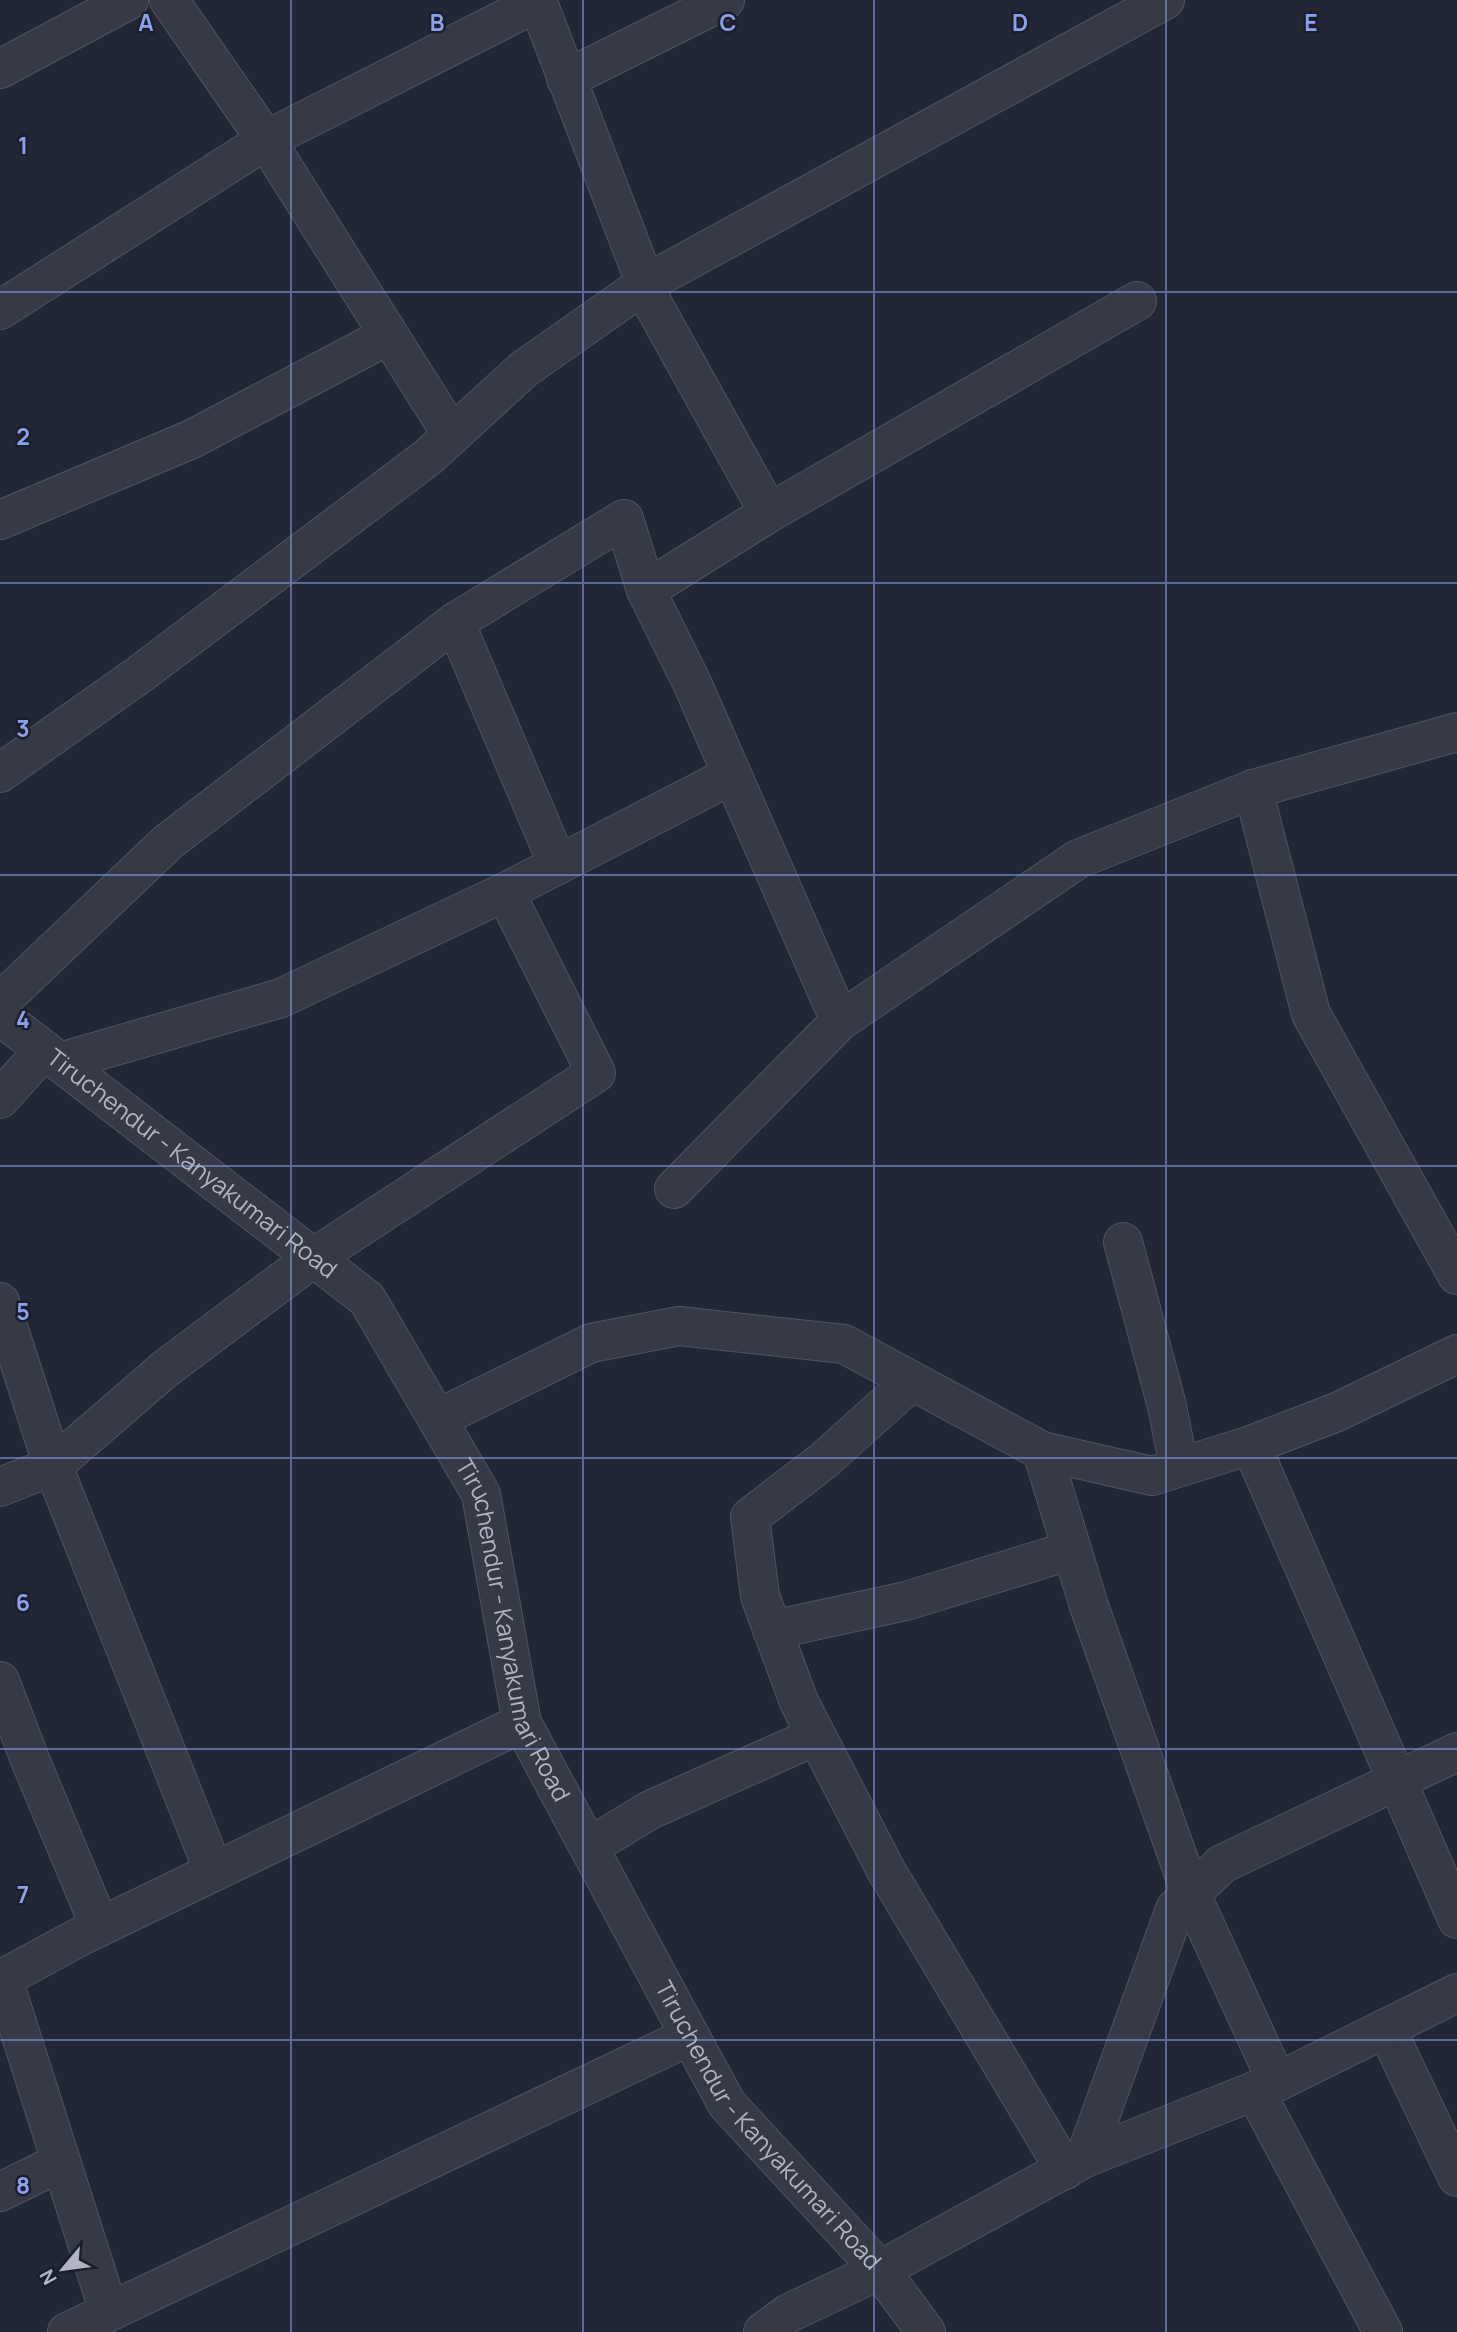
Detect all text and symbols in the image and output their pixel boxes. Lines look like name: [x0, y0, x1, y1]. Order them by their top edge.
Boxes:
text: A: [138, 6, 154, 38]
text: B: [430, 6, 444, 38]
text: C: [720, 6, 737, 38]
text: D: [1012, 6, 1028, 38]
text: E: [1304, 6, 1318, 38]
text: 1: [18, 129, 28, 161]
text: 2: [16, 420, 30, 452]
text: 3: [16, 712, 30, 744]
text: 4: [16, 1003, 30, 1035]
street label: Tiruchendur - Kanyakumari Road: [41, 1040, 344, 1285]
text: 5: [16, 1295, 30, 1327]
street label: Tiruchendur - Kanyakumari Road: [449, 1452, 579, 1807]
text: 6: [16, 1586, 30, 1618]
text: 7: [17, 1878, 29, 1910]
street label: Tiruchendur - Kanyakumari Road: [648, 1974, 890, 2276]
text: 8: [16, 2169, 30, 2201]
north arrow: [28, 2234, 98, 2304]
text: N: [33, 2265, 63, 2290]

